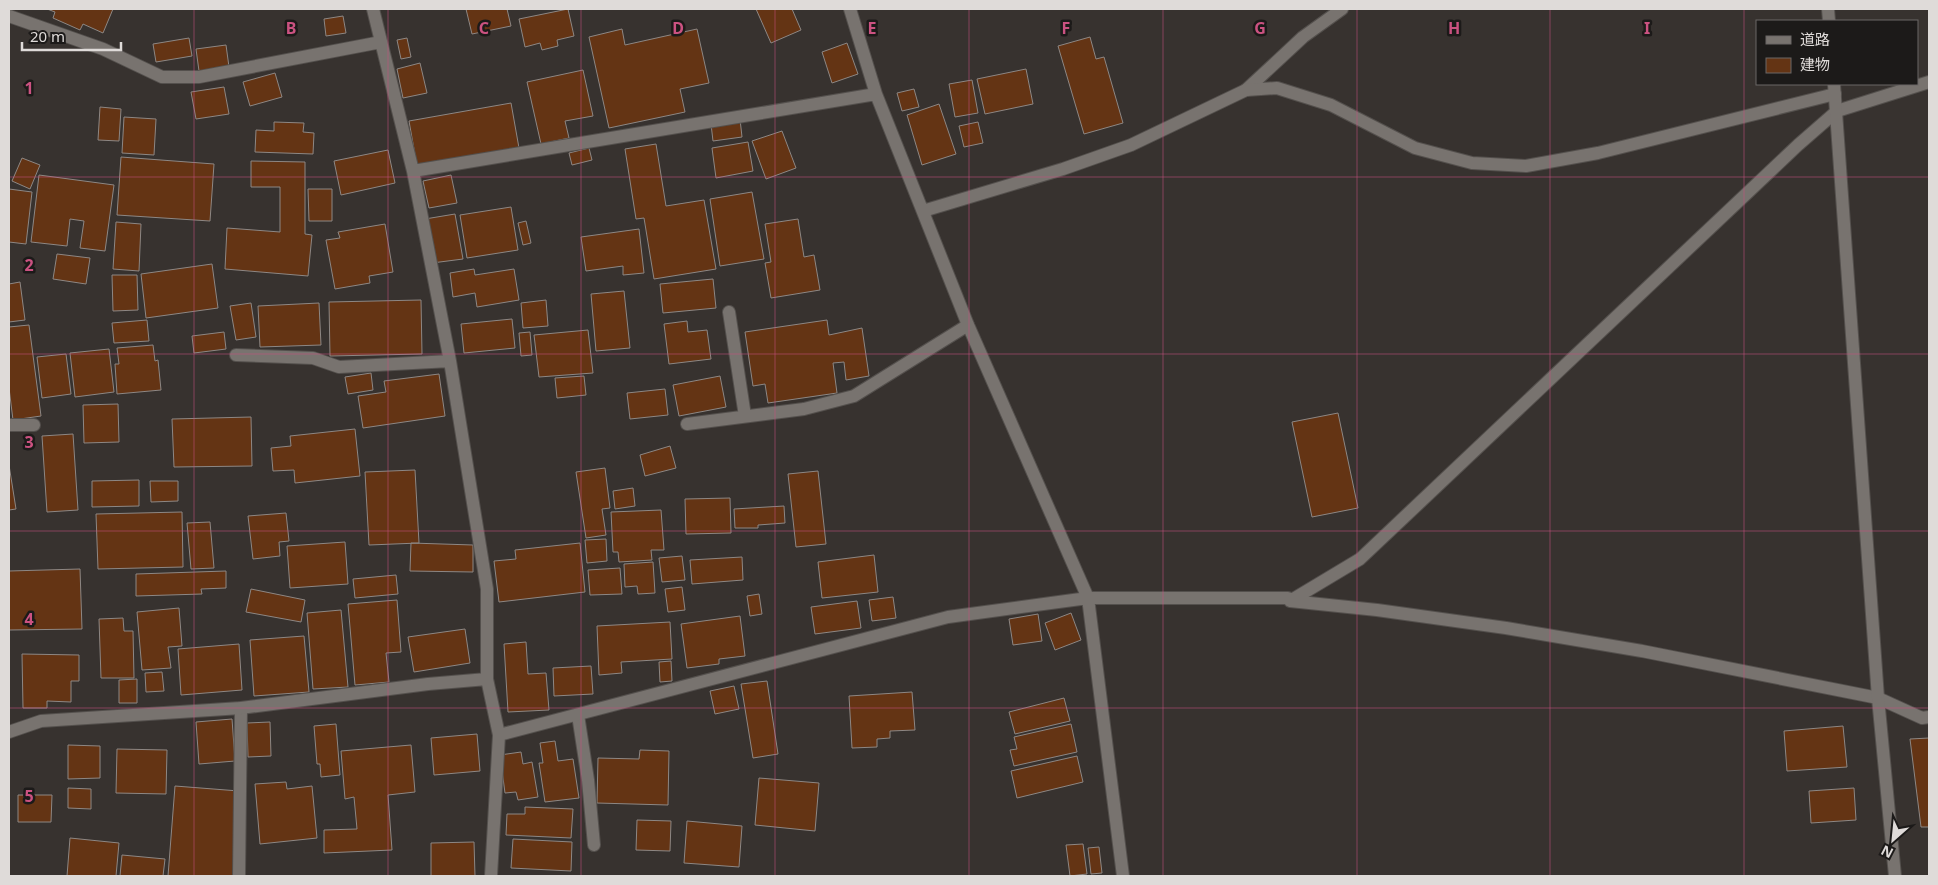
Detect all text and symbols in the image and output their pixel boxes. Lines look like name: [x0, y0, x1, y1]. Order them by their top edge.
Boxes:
text: B: [286, 17, 296, 39]
text: C: [479, 17, 489, 39]
text: D: [672, 17, 684, 39]
text: E: [868, 17, 877, 39]
text: F: [1062, 17, 1070, 39]
text: G: [1254, 17, 1266, 39]
text: H: [1448, 17, 1460, 39]
text: I: [1644, 17, 1650, 39]
scale bar: [22, 20, 121, 52]
legend: [1756, 20, 1918, 85]
text: 20 m: [30, 26, 65, 46]
text: 道路: [1800, 29, 1830, 49]
text: 建物: [1800, 54, 1830, 74]
text: 1: [24, 77, 34, 99]
text: 2: [24, 254, 34, 276]
text: 3: [24, 431, 34, 453]
text: 4: [24, 608, 34, 630]
text: 5: [24, 785, 34, 807]
north arrow: [1868, 815, 1918, 865]
text: N: [1877, 841, 1896, 863]

